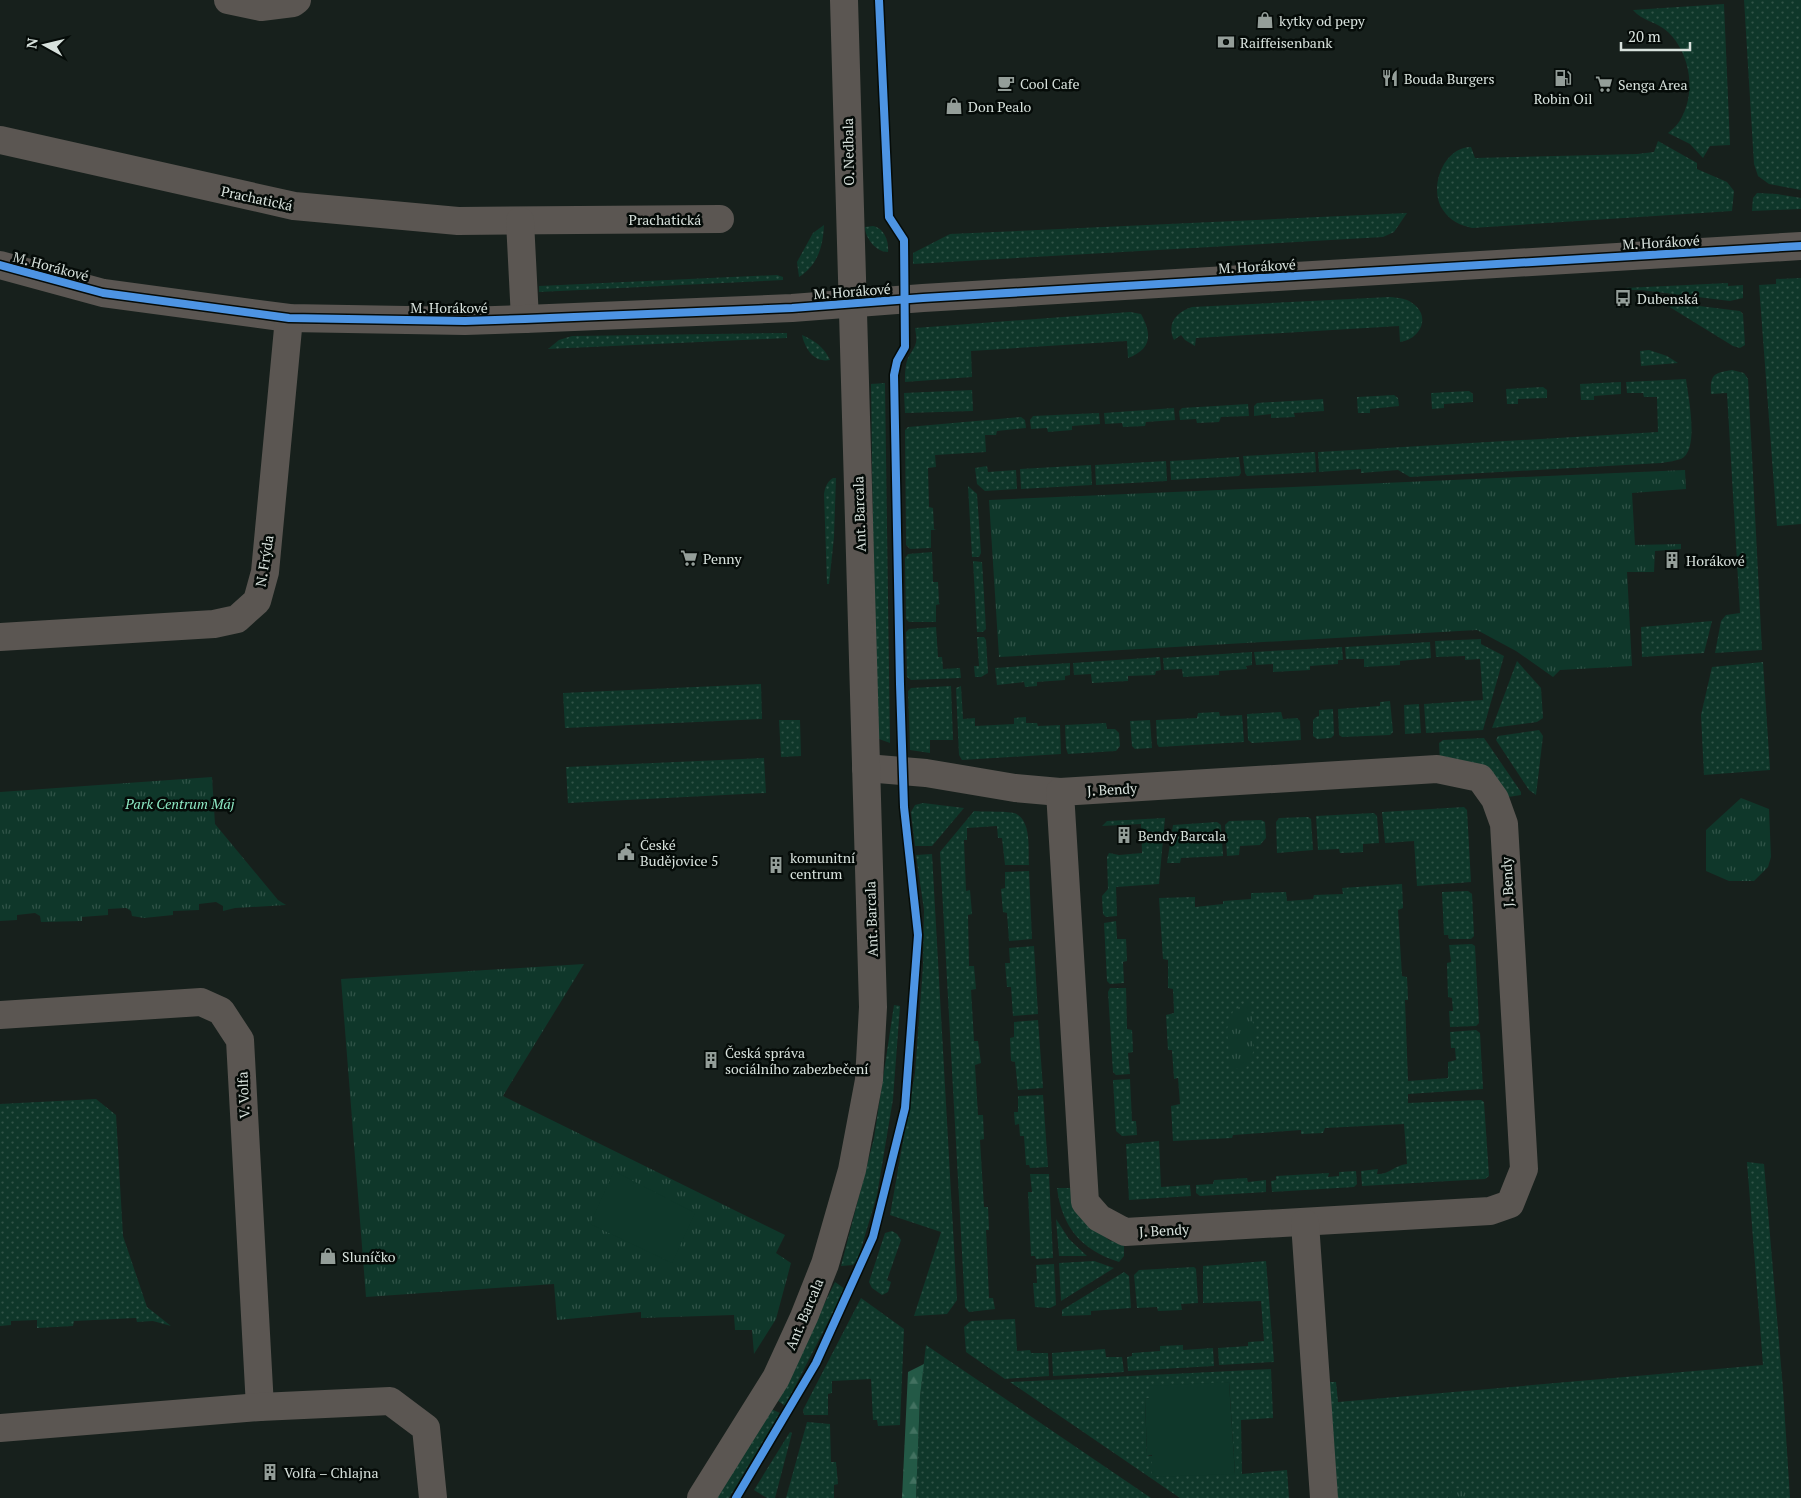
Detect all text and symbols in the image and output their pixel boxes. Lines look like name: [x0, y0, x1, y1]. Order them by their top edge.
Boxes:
shop icon: kytky od pepy: [1255, 10, 1275, 30]
place label: kytky od pepy: [1279, 11, 1366, 30]
north arrow: [20, 20, 70, 70]
scale bar: [1621, 20, 1690, 52]
text: 20 m: [1628, 26, 1661, 46]
bank icon: Raiffeisenbank: [1216, 32, 1236, 52]
place label: Raiffeisenbank: [1240, 33, 1333, 52]
text: N: [21, 36, 42, 50]
restaurant icon: Bouda Burgers: [1380, 68, 1400, 88]
fuel station icon: Robin Oil: [1553, 68, 1573, 88]
place label: Bouda Burgers: [1404, 69, 1495, 88]
cafe icon: Cool Cafe: [996, 73, 1016, 93]
place label: Cool Cafe: [1020, 74, 1079, 93]
supermarket icon: Senga Area: [1594, 74, 1614, 94]
place label: Senga Area: [1618, 75, 1687, 94]
place label: Robin Oil: [1534, 89, 1592, 108]
shop icon: Don Pealo: [944, 96, 964, 116]
place label: Don Pealo: [968, 97, 1032, 116]
street label: O. Nedbala: [838, 118, 858, 186]
street label: Prachatická: [219, 181, 295, 215]
street label: Prachatická: [629, 210, 701, 229]
street label: M. Horákové: [1622, 230, 1700, 254]
street label: M. Horákové: [11, 247, 91, 285]
street label: M. Horákové: [1218, 254, 1296, 278]
street label: M. Horákové: [813, 279, 891, 303]
bus stop icon: Dubenská: [1613, 288, 1633, 308]
place label: Dubenská: [1637, 289, 1698, 308]
street label: M. Horákové: [410, 298, 488, 317]
street label: Ant. Barcala: [848, 476, 870, 552]
street label: N. Frýda: [251, 534, 277, 588]
supermarket icon: Penny: [679, 548, 699, 568]
place label: Penny: [703, 549, 743, 568]
building icon: Horákové: [1662, 550, 1682, 570]
place label: Horákové: [1686, 551, 1745, 570]
street label: J. Bendy: [1086, 778, 1139, 800]
park label: Park Centrum Máj: [124, 794, 235, 813]
building icon: Bendy Barcala: [1114, 825, 1134, 845]
place label: Bendy Barcala: [1138, 826, 1226, 845]
place label: České Budějovice 5: [640, 835, 718, 870]
public building icon: České Budějovice 5: [616, 842, 636, 862]
place label: komunitní centrum: [790, 848, 856, 883]
building icon: komunitní centrum: [766, 855, 786, 875]
street label: J. Bendy: [1496, 855, 1518, 908]
street label: Ant. Barcala: [860, 881, 882, 957]
place label: Česká správa sociálního zabezbečení: [725, 1043, 869, 1078]
building icon: Česká správa sociálního zabezbečení: [701, 1050, 721, 1070]
street label: V. Volfa: [232, 1071, 254, 1119]
street label: J. Bendy: [1138, 1219, 1191, 1241]
shop icon: Sluníčko: [318, 1246, 338, 1266]
place label: Sluníčko: [342, 1247, 396, 1266]
street label: Ant. Barcala: [780, 1275, 828, 1353]
building icon: Volfa – Chlajna: [260, 1462, 280, 1482]
place label: Volfa – Chlajna: [284, 1463, 379, 1482]

